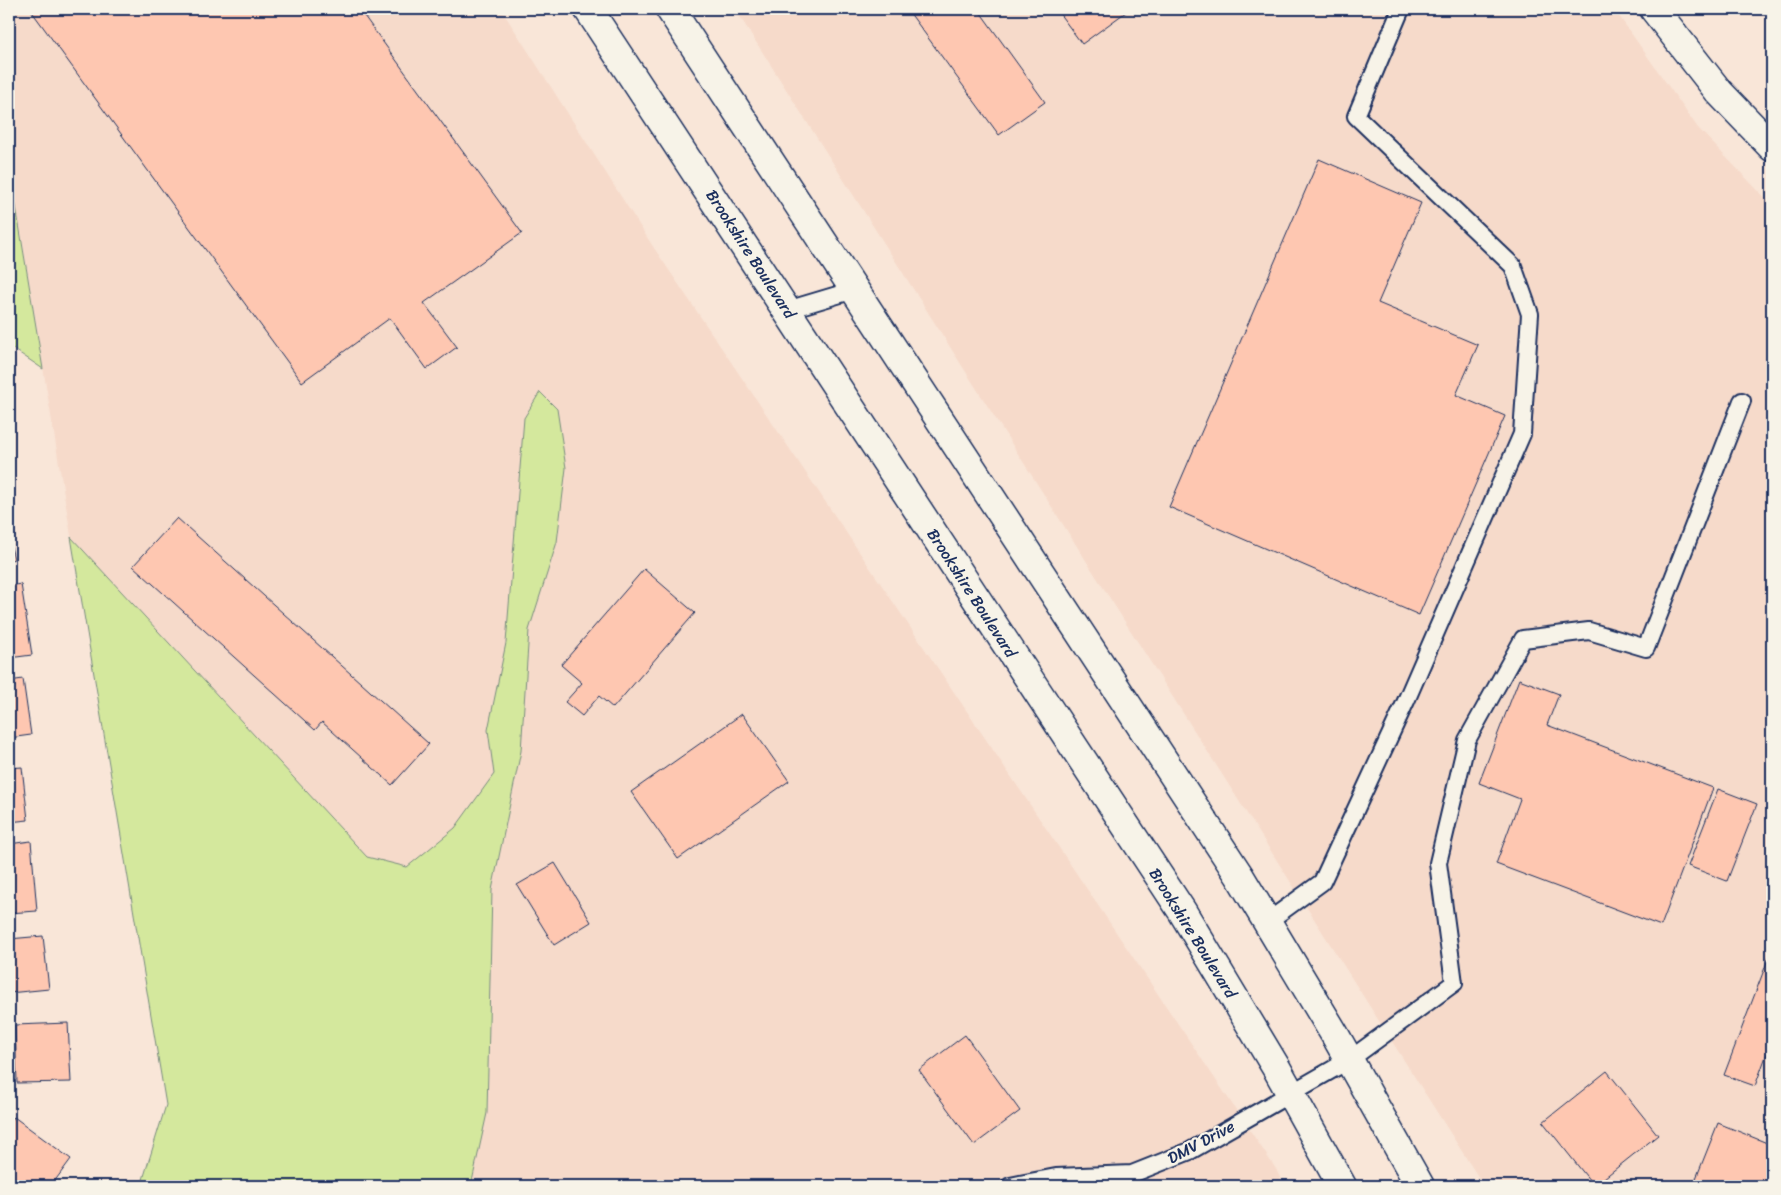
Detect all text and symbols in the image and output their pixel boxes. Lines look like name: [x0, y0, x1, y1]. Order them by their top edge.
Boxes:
street label: Brookshire Boulevard: [698, 183, 805, 326]
street label: Brookshire Boulevard: [919, 522, 1026, 665]
street label: Brookshire Boulevard: [1141, 862, 1246, 1006]
street label: DMV Drive: [1162, 1112, 1240, 1172]

